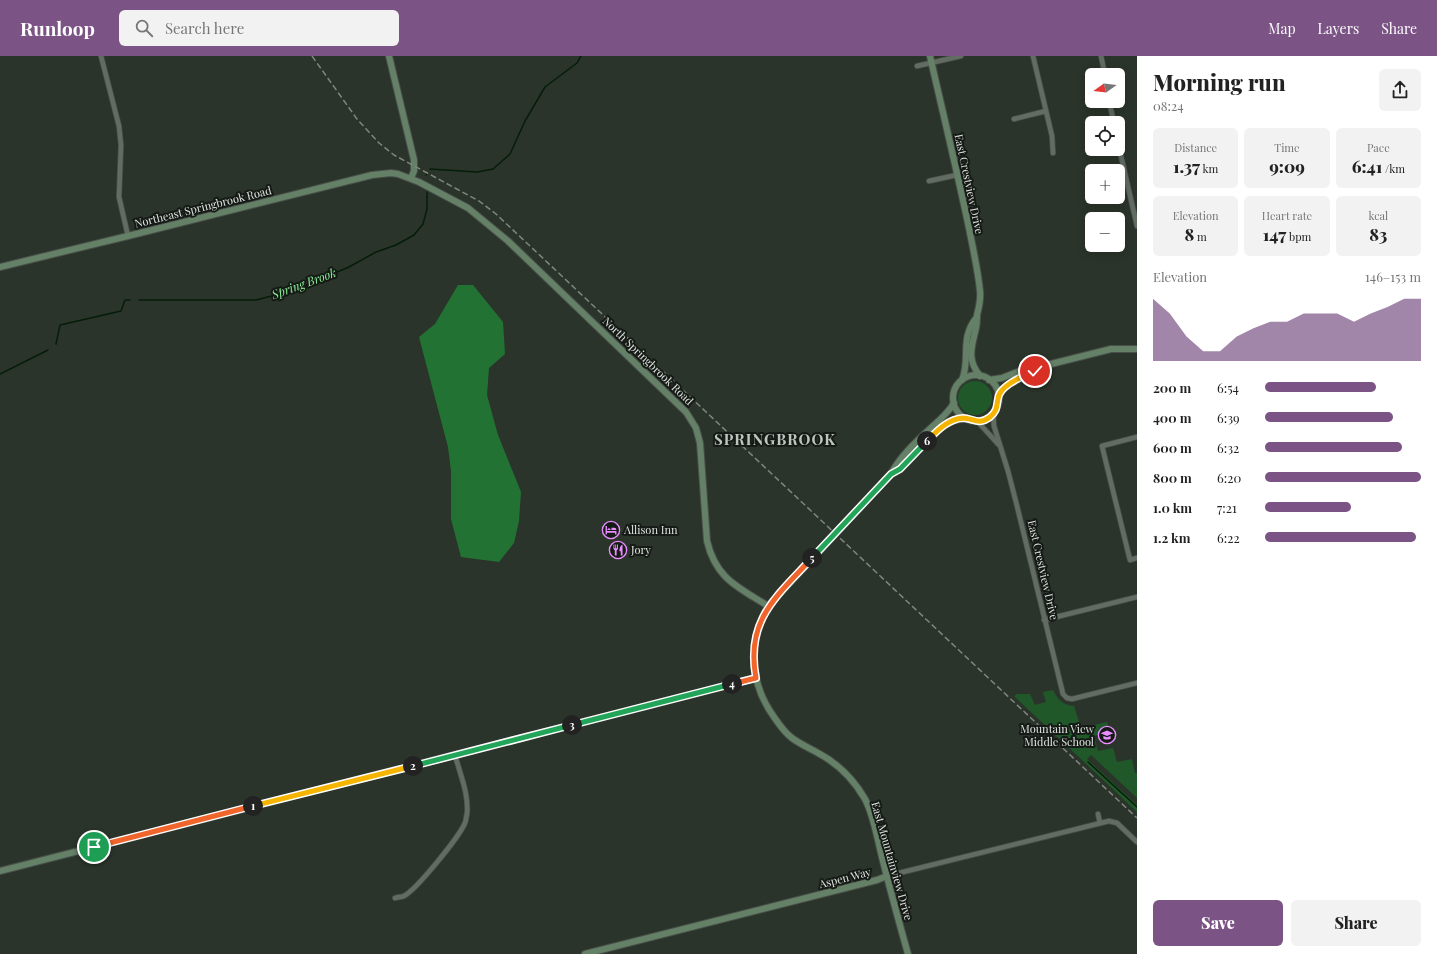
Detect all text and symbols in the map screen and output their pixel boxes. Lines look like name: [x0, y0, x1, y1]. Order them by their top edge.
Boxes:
search box: [119, 10, 399, 46]
text: Runloop: [20, 15, 95, 41]
icon: search: [133, 17, 155, 39]
text: Search here: [165, 18, 244, 38]
text: Map: [1268, 19, 1296, 38]
text: Layers: [1318, 19, 1359, 38]
text: Share: [1381, 19, 1417, 38]
text: Morning run: [1153, 67, 1286, 97]
north arrow: [1085, 68, 1125, 108]
map controls: [1085, 68, 1125, 252]
button: share: [1379, 69, 1421, 111]
text: 08:24: [1153, 97, 1184, 114]
button: locate: [1085, 116, 1125, 156]
street label: East Crestview Drive: [952, 132, 988, 236]
text: Distance: [1174, 140, 1217, 155]
text: Time: [1274, 140, 1300, 155]
text: Pace: [1367, 140, 1390, 155]
text: 1.37: [1173, 155, 1200, 177]
text: 9:09: [1269, 155, 1305, 177]
text: 6:41: [1352, 155, 1382, 177]
text: km: [1200, 161, 1218, 176]
text: /km: [1382, 161, 1405, 176]
button: +: [1085, 164, 1125, 204]
street label: Northeast Springbrook Road: [133, 182, 273, 231]
text: Elevation: [1173, 208, 1219, 223]
text: Heart rate: [1262, 208, 1312, 223]
text: kcal: [1368, 208, 1388, 223]
button: −: [1085, 212, 1125, 252]
text: 8: [1185, 223, 1194, 245]
text: 147: [1263, 223, 1286, 245]
text: 83: [1369, 223, 1387, 245]
text: m: [1194, 229, 1207, 244]
text: bpm: [1286, 229, 1311, 244]
water label: Spring Brook: [268, 264, 338, 302]
text: Elevation: [1153, 268, 1207, 285]
text: 146–153 m: [1365, 268, 1421, 285]
street label: North Springbrook Road: [600, 313, 697, 408]
pin: [1018, 354, 1052, 388]
icon: check: [1024, 360, 1046, 382]
text: 200 m: [1153, 379, 1191, 396]
text: 6:54: [1217, 379, 1239, 396]
text: 400 m: [1153, 409, 1191, 426]
text: 6:39: [1217, 409, 1240, 426]
district label: SPRINGBROOK: [714, 429, 836, 449]
pin: 6: [917, 431, 937, 451]
text: 6: [924, 433, 930, 448]
text: 600 m: [1153, 439, 1192, 456]
text: 6:32: [1217, 439, 1239, 456]
text: 800 m: [1153, 469, 1192, 486]
text: 6:20: [1217, 469, 1241, 486]
text: 1.0 km: [1153, 499, 1192, 516]
text: 7:21: [1217, 499, 1237, 516]
street label: East Crestview Drive: [1025, 518, 1062, 622]
hotel icon: Allison Inn: [601, 520, 621, 540]
place label: Allison Inn: [623, 522, 678, 537]
text: 1.2 km: [1153, 529, 1190, 546]
text: 6:22: [1217, 529, 1240, 546]
restaurant icon: Jory: [608, 540, 628, 560]
place label: Jory: [630, 542, 651, 557]
pin: 5: [802, 548, 822, 568]
text: 5: [809, 550, 815, 565]
pin: 4: [722, 674, 742, 694]
text: 4: [729, 676, 735, 691]
pin: 3: [562, 715, 582, 735]
text: 3: [569, 717, 575, 732]
place label: Mountain View Middle School: [1020, 721, 1095, 749]
school or university icon: Mountain View Middle School: [1097, 725, 1117, 745]
pin: 2: [403, 756, 423, 776]
text: 2: [410, 758, 416, 773]
pin: 1: [243, 796, 263, 816]
text: 1: [251, 798, 255, 813]
street label: East Mountainview Drive: [868, 800, 917, 922]
pin: [77, 830, 111, 864]
icon: arrive: [83, 836, 105, 858]
street label: Aspen Way: [816, 864, 873, 891]
button: Save: [1153, 900, 1283, 946]
button: Share: [1291, 900, 1421, 946]

